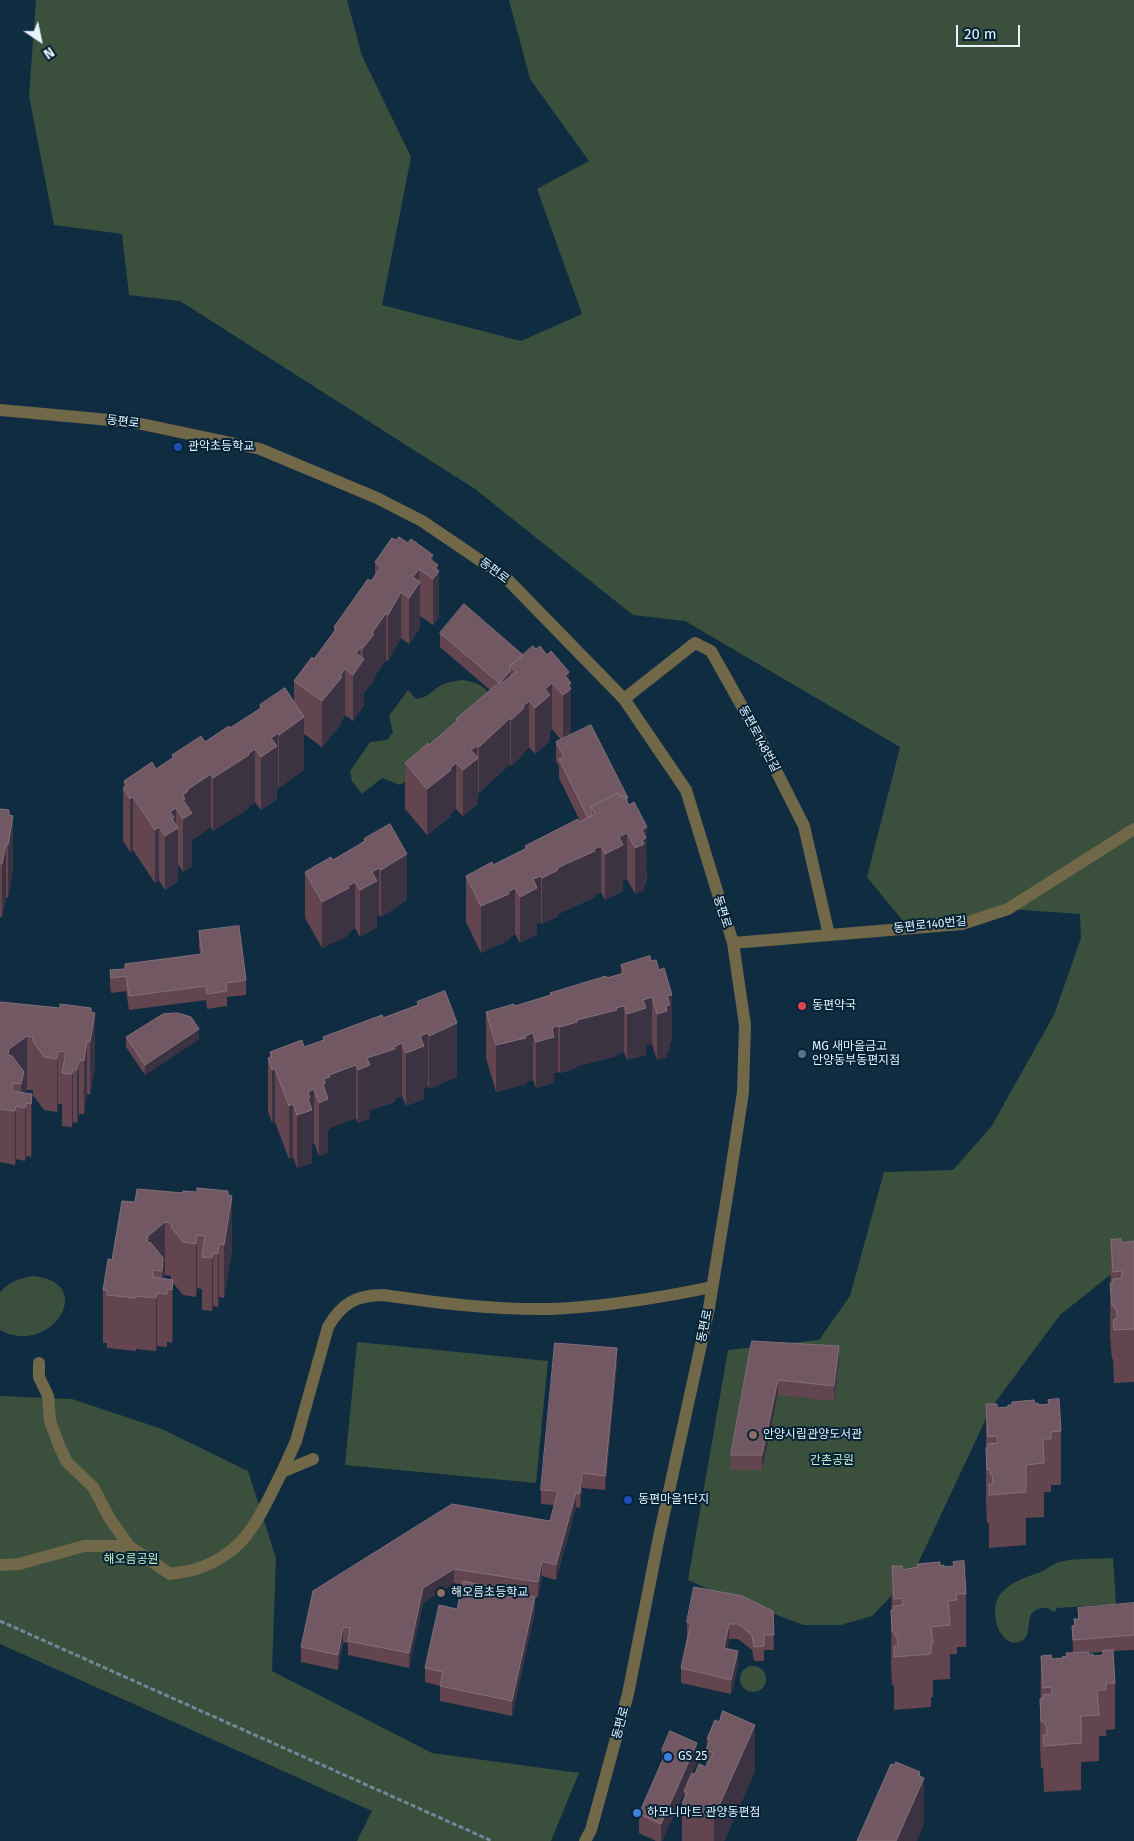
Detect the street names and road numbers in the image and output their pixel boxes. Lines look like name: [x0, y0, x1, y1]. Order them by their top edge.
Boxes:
street label: 동편로: [106, 413, 140, 431]
street label: 동편로: [476, 555, 512, 587]
street label: 동편로148번길: [735, 703, 783, 775]
street label: 동편로: [710, 894, 734, 930]
street label: 동편로140번길: [893, 914, 967, 936]
street label: 동편로: [695, 1308, 715, 1344]
street label: 동편로: [610, 1705, 632, 1741]

